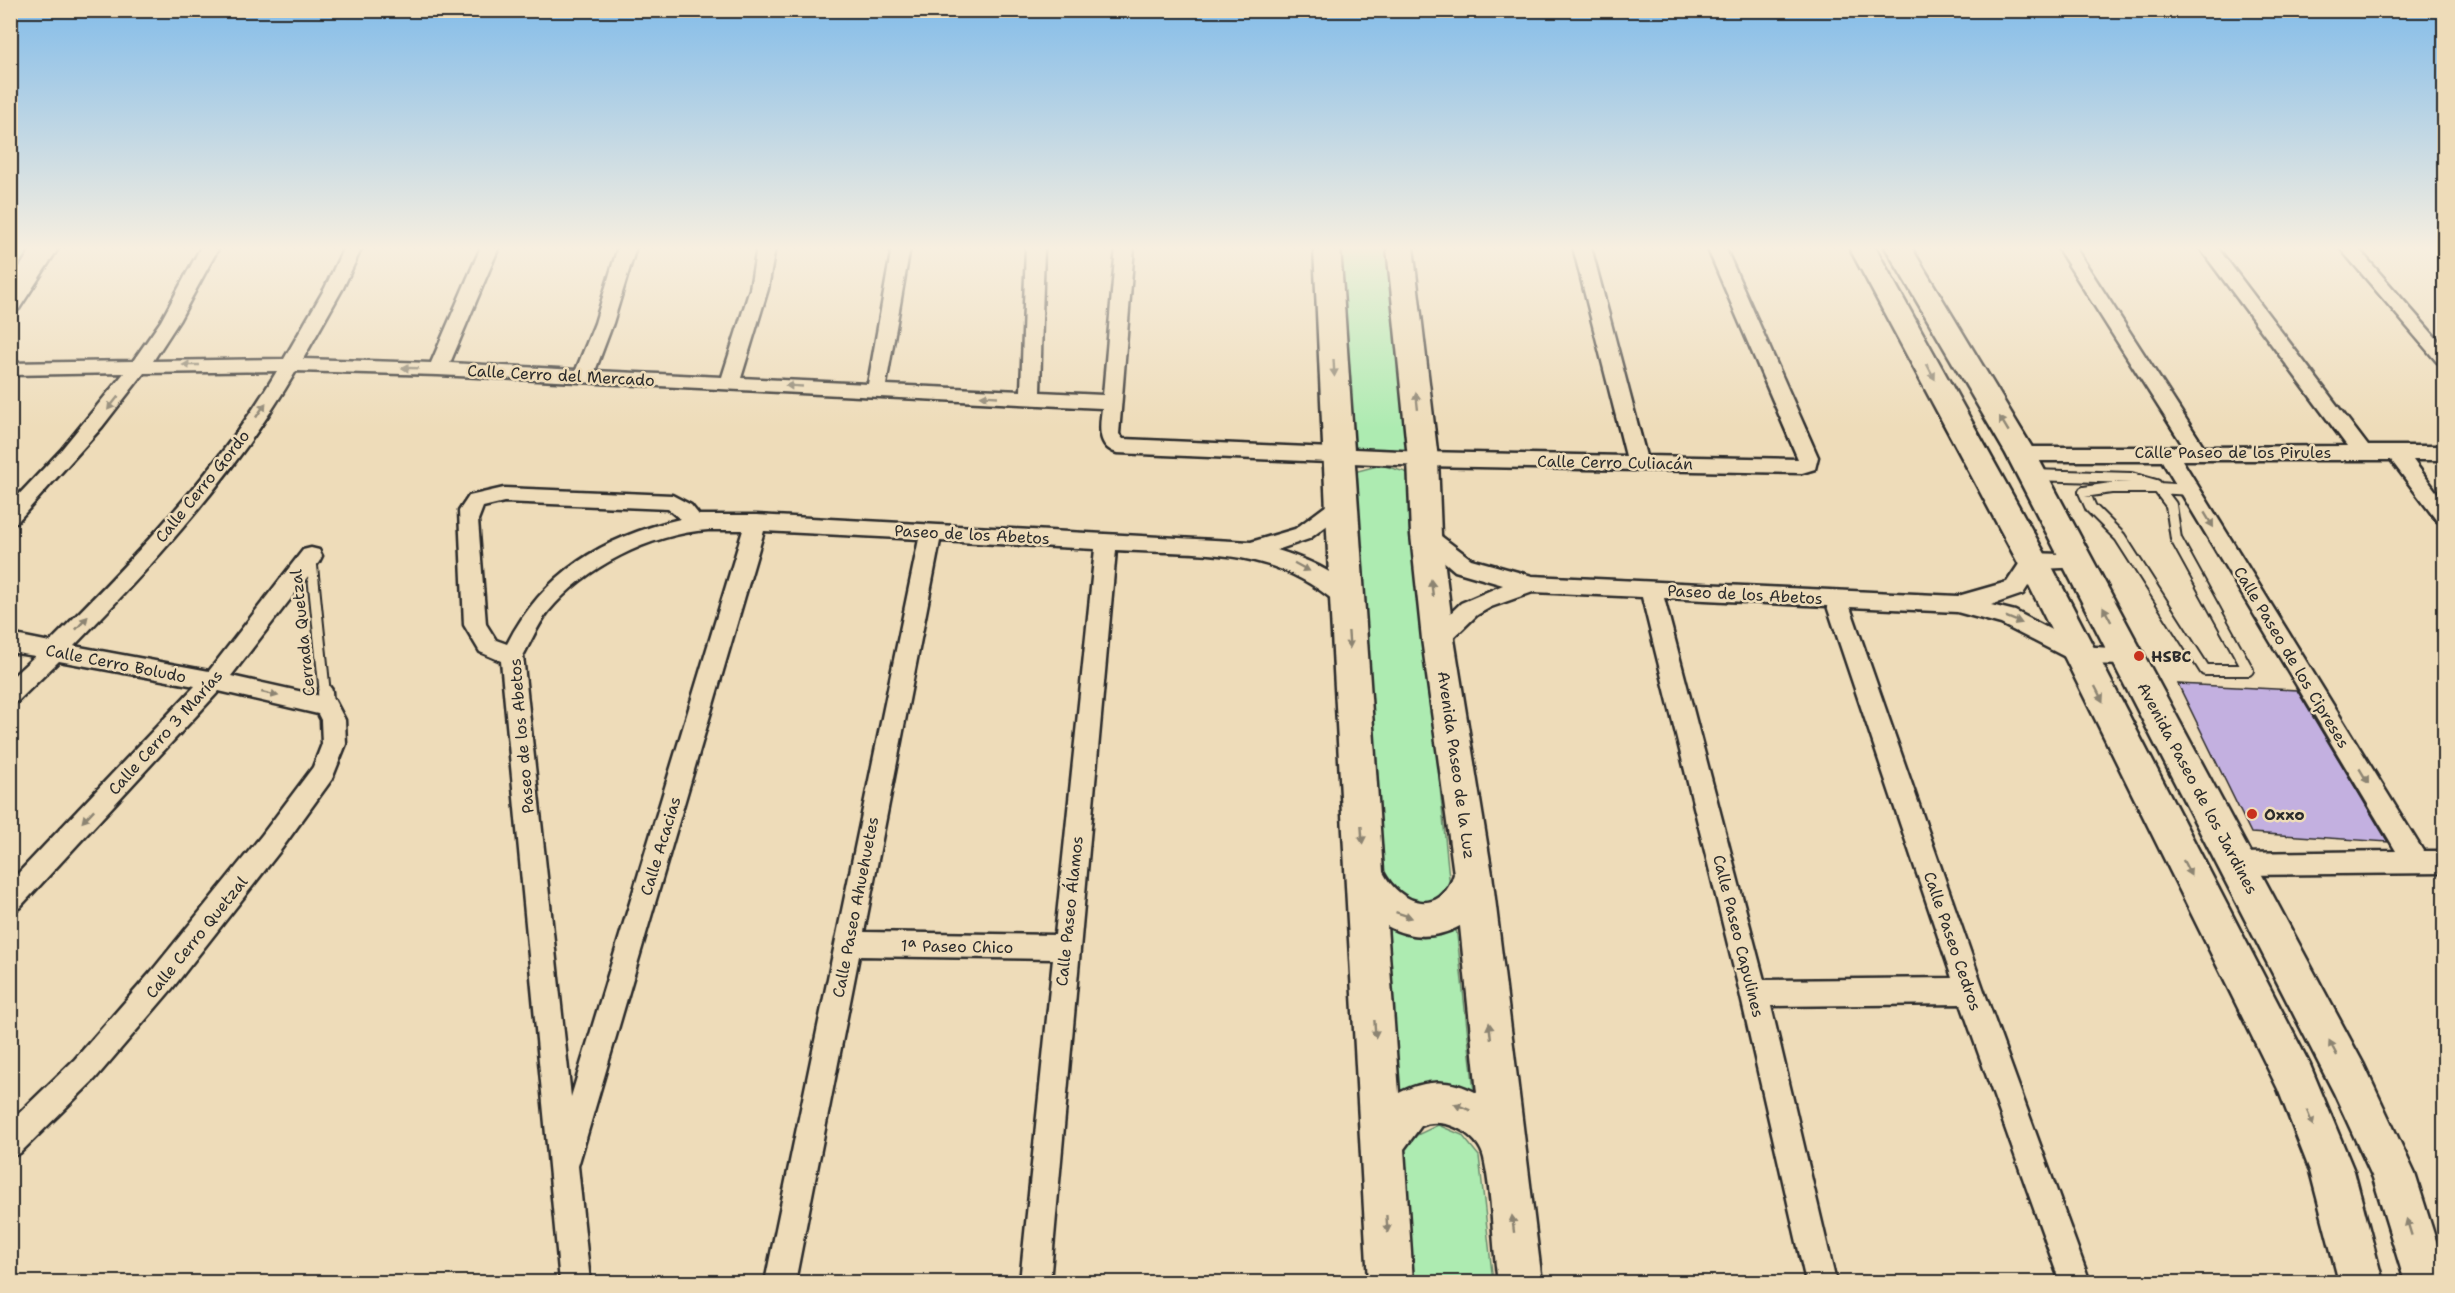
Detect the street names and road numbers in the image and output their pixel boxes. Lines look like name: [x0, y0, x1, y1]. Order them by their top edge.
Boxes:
street label: Calle Cerro del Mercado: [467, 360, 655, 391]
street label: Calle Cerro Gordo: [151, 426, 254, 547]
street label: Calle Paseo de los Pirules: [2135, 442, 2332, 463]
street label: Calle Cerro Culiacán: [1537, 451, 1693, 474]
street label: Paseo de los Abetos: [894, 520, 1050, 549]
street label: Calle Paseo de los Cipreses: [2229, 563, 2354, 752]
street label: Cerrada Quetzal: [285, 568, 320, 697]
street label: Paseo de los Abetos: [1667, 580, 1823, 609]
street label: Calle Cerro Boludo: [44, 640, 188, 687]
street label: Paseo de los Abetos: [504, 657, 539, 814]
street label: Calle Cerro 3 Marías: [104, 665, 227, 799]
street label: Avenida Paseo de la Luz: [1433, 670, 1480, 860]
street label: Avenida Paseo de los Jardines: [2133, 679, 2263, 898]
street label: Calle Acacias: [635, 794, 686, 898]
street label: Calle Paseo Ahuehuetes: [828, 815, 883, 999]
street label: Calle Paseo Álamos: [1051, 835, 1088, 987]
street label: Calle Paseo Capulines: [1708, 853, 1769, 1020]
street label: Calle Paseo Cedros: [1919, 869, 1986, 1014]
street label: Calle Cerro Quetzal: [141, 872, 252, 1003]
street label: 1ª Paseo Chico: [901, 935, 1013, 958]

